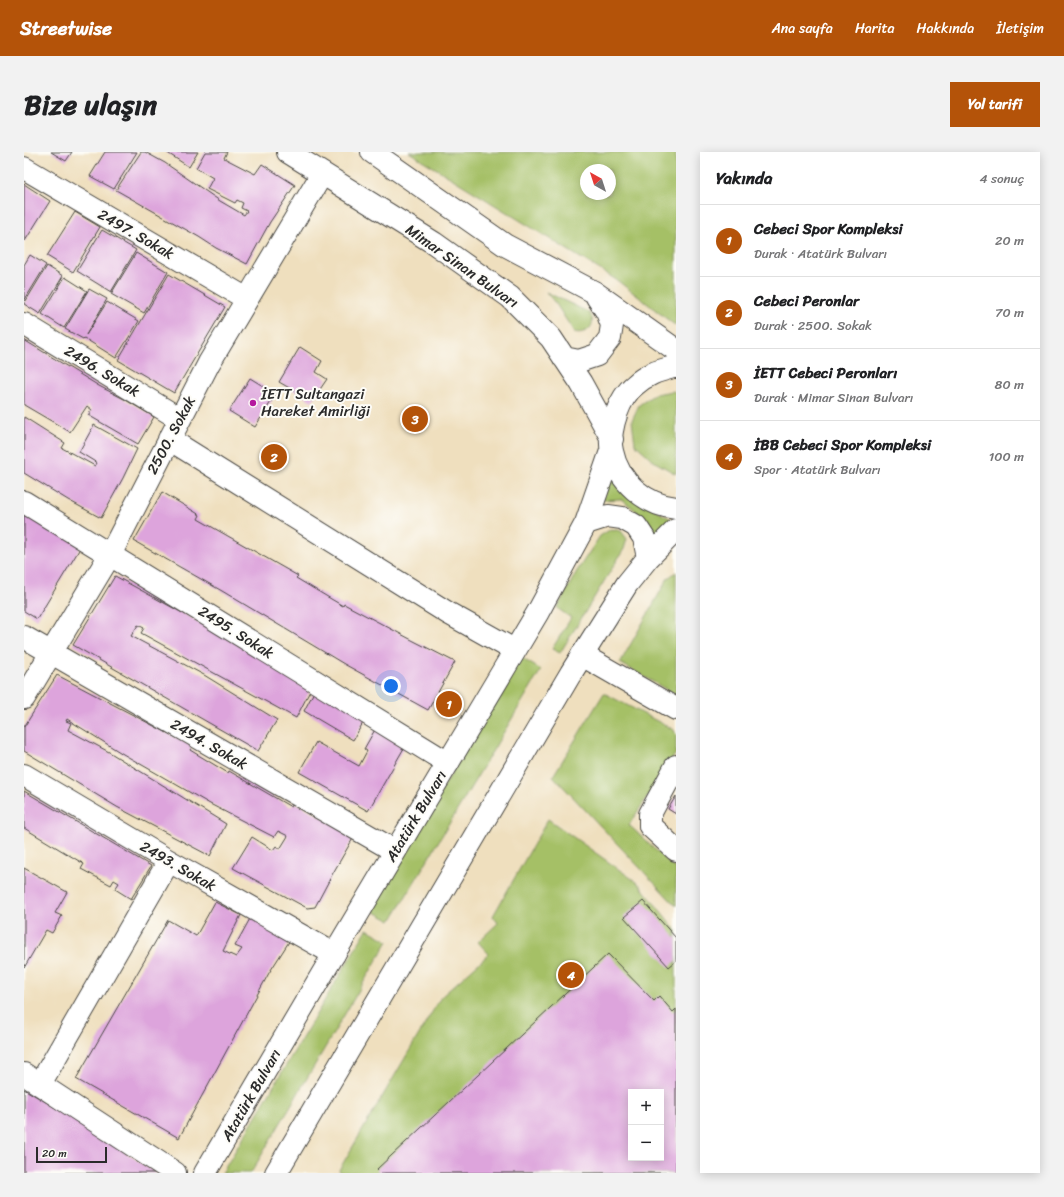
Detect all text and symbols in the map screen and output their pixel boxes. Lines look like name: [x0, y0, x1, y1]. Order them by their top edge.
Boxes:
text: Streetwise: [20, 12, 112, 45]
text: Ana sayfa: [772, 16, 833, 41]
text: Harita: [855, 16, 895, 41]
text: Hakkında: [917, 16, 974, 41]
text: İletişim: [996, 16, 1044, 41]
text: Bize ulaşın: [24, 80, 157, 129]
button: Yol tarifi: [950, 82, 1040, 127]
text: Yakında: [716, 163, 772, 193]
north arrow: [580, 164, 616, 200]
text: 4 sonuç: [979, 167, 1024, 190]
street label: 2497. Sokak: [93, 202, 179, 266]
text: Cebeci Spor Kompleksi: [754, 216, 903, 242]
street label: Mimar Sinan Bulvarı: [400, 217, 524, 315]
text: 1: [726, 229, 732, 252]
text: 20 m: [995, 229, 1024, 252]
text: Durak · Atatürk Bulvarı: [754, 242, 887, 265]
text: Cebeci Peronlar: [754, 288, 859, 314]
text: 2: [725, 301, 733, 324]
text: 70 m: [995, 301, 1024, 324]
text: Durak · 2500. Sokak: [754, 314, 872, 337]
street label: 2496. Sokak: [59, 338, 145, 404]
text: İETT Cebeci Peronları: [754, 360, 897, 386]
text: 3: [725, 373, 733, 396]
text: 80 m: [995, 373, 1024, 396]
place label: İETT Sultangazi Hareket Amirliği: [260, 381, 371, 424]
text: Durak · Mimar Sinan Bulvarı: [754, 386, 913, 409]
street label: 2500. Sokak: [139, 391, 203, 479]
marker: İETT Sultangazi Hareket Amirliği: [248, 398, 258, 408]
pin: 3: [402, 404, 428, 434]
text: İBB Cebeci Spor Kompleksi: [754, 432, 931, 458]
pin: 2: [261, 442, 287, 472]
text: 4: [725, 445, 733, 468]
text: 100 m: [989, 445, 1024, 468]
text: Spor · Atatürk Bulvarı: [754, 458, 881, 481]
street label: 2495. Sokak: [193, 598, 279, 666]
your location: [381, 676, 401, 696]
pin: 1: [436, 689, 462, 719]
street label: 2494. Sokak: [165, 711, 253, 777]
street label: Atatürk Bulvarı: [378, 765, 454, 868]
street label: 2493. Sokak: [135, 834, 221, 898]
pin: 4: [558, 960, 584, 990]
street label: Atatürk Bulvarı: [213, 1044, 288, 1147]
map controls: [628, 1089, 664, 1161]
button: +: [628, 1089, 664, 1125]
button: −: [628, 1125, 664, 1161]
text: 20 m: [42, 1144, 67, 1163]
scale bar: [36, 1145, 107, 1164]

